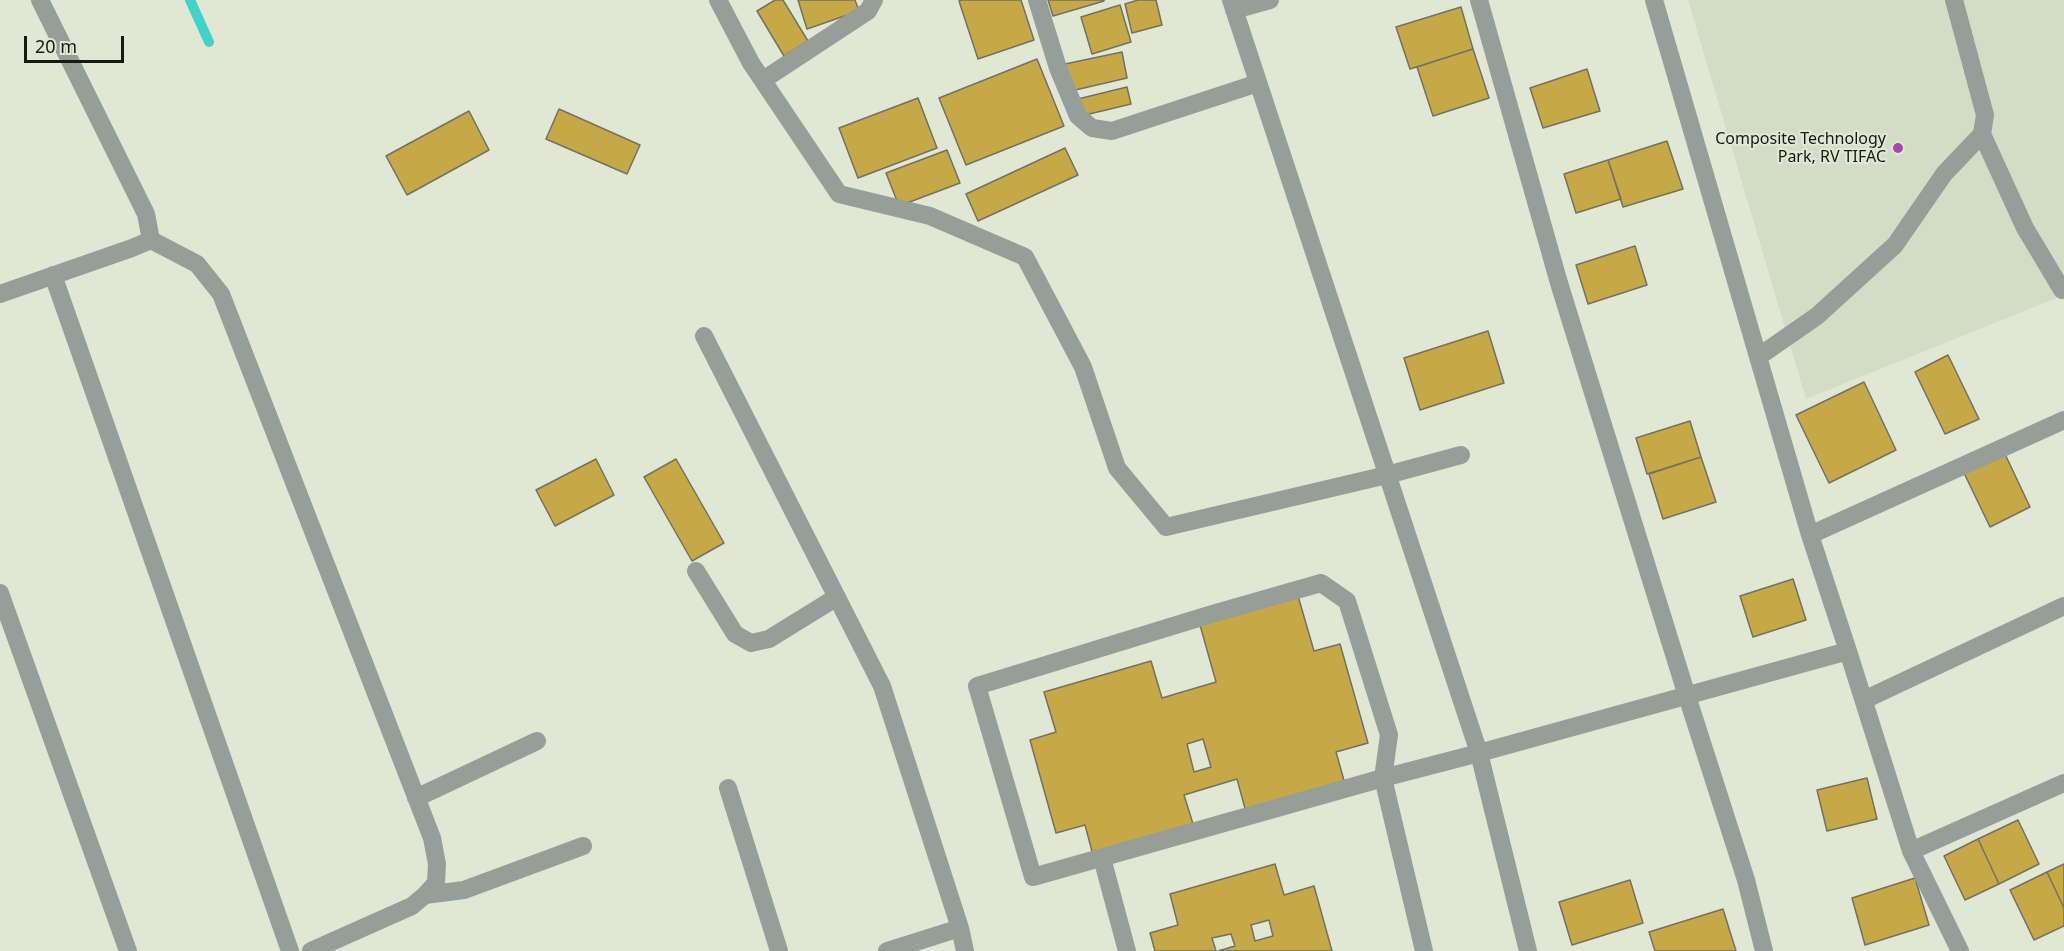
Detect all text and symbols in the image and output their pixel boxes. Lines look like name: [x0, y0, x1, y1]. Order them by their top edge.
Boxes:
scale bar: [27, 24, 128, 62]
text: 20 m: [35, 34, 77, 58]
place label: Composite Technology Park, RV TIFAC: [1715, 129, 1886, 167]
marker: Composite Technology Park, RV TIFAC: [1891, 141, 1905, 155]

